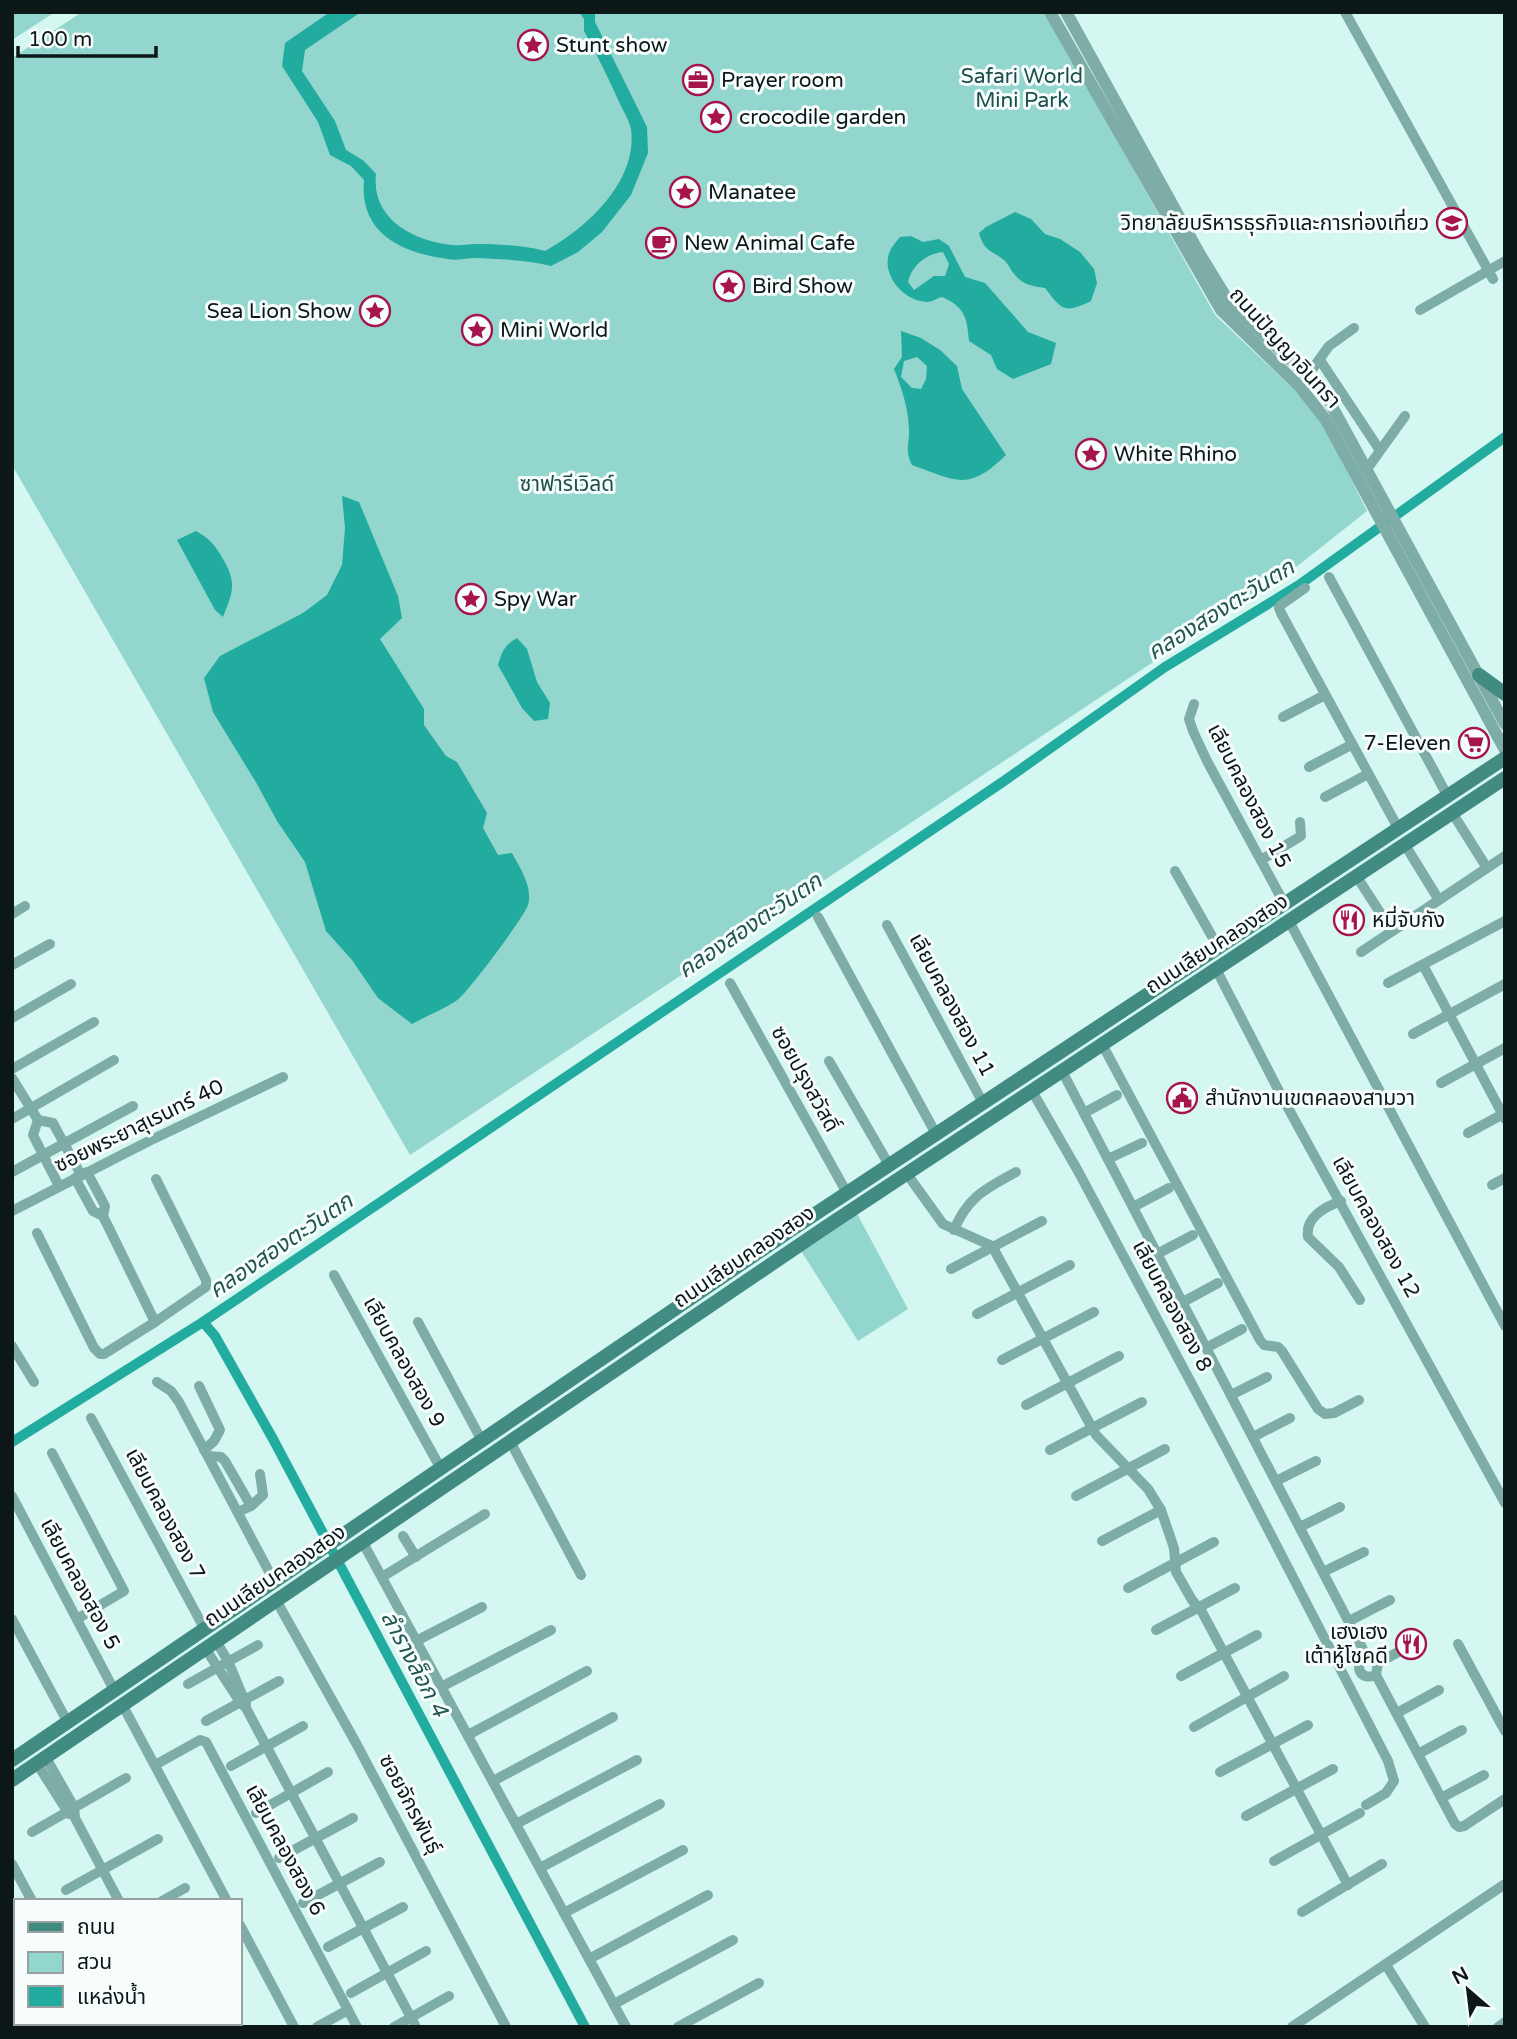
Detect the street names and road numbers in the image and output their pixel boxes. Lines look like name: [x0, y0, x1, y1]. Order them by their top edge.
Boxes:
street label: ถนนปัญญาอินทรา: [1224, 282, 1346, 414]
street label: เลียบคลองสอง 15: [1202, 720, 1296, 872]
street label: ถนนเลียบคลองสอง: [1141, 889, 1293, 999]
street label: เลียบคลองสอง 11: [904, 929, 1000, 1081]
street label: ซอยปรุงสวัสดิ์: [766, 1021, 845, 1137]
street label: ซอยพระยาสุเรนทร์ 40: [50, 1074, 228, 1178]
street label: เลียบคลองสอง 12: [1327, 1152, 1425, 1302]
street label: ถนนเลียบคลองสอง: [669, 1200, 819, 1314]
street label: เลียบคลองสอง 8: [1127, 1236, 1217, 1376]
street label: เลียบคลองสอง 9: [358, 1292, 450, 1432]
street label: เลียบคลองสอง 7: [120, 1444, 210, 1584]
street label: เลียบคลองสอง 5: [35, 1514, 125, 1654]
street label: ถนนเลียบคลองสอง: [200, 1519, 350, 1633]
street label: ซอยจักรพันธุ์: [373, 1750, 447, 1858]
street label: เลียบคลองสอง 6: [240, 1780, 330, 1920]

